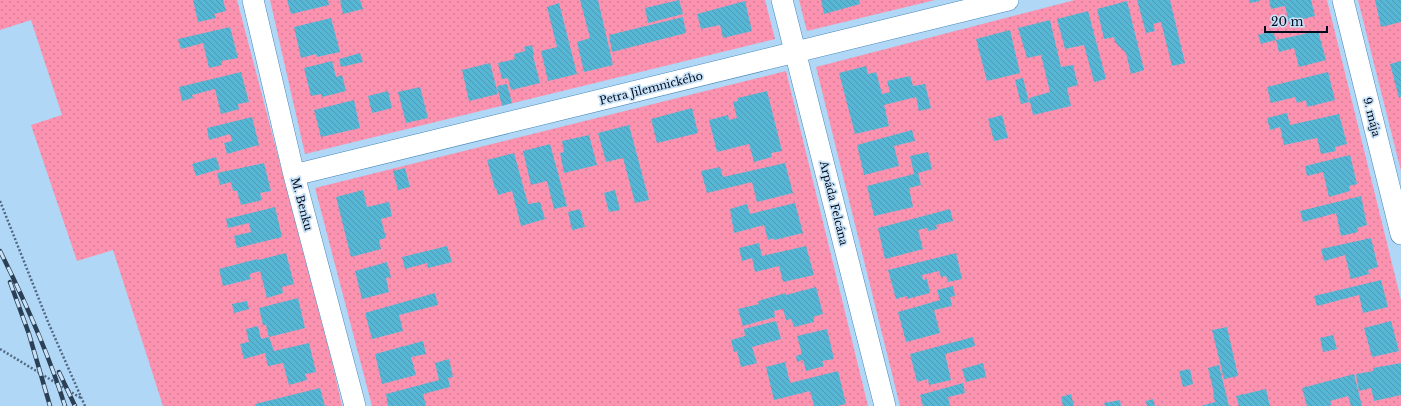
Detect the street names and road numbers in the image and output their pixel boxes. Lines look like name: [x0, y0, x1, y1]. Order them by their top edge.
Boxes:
street label: Petra Jilemnického: [598, 68, 704, 108]
street label: 9. mája: [1360, 96, 1384, 139]
street label: Arpáda Felcána: [817, 158, 851, 247]
street label: M. Benku: [288, 176, 316, 233]

